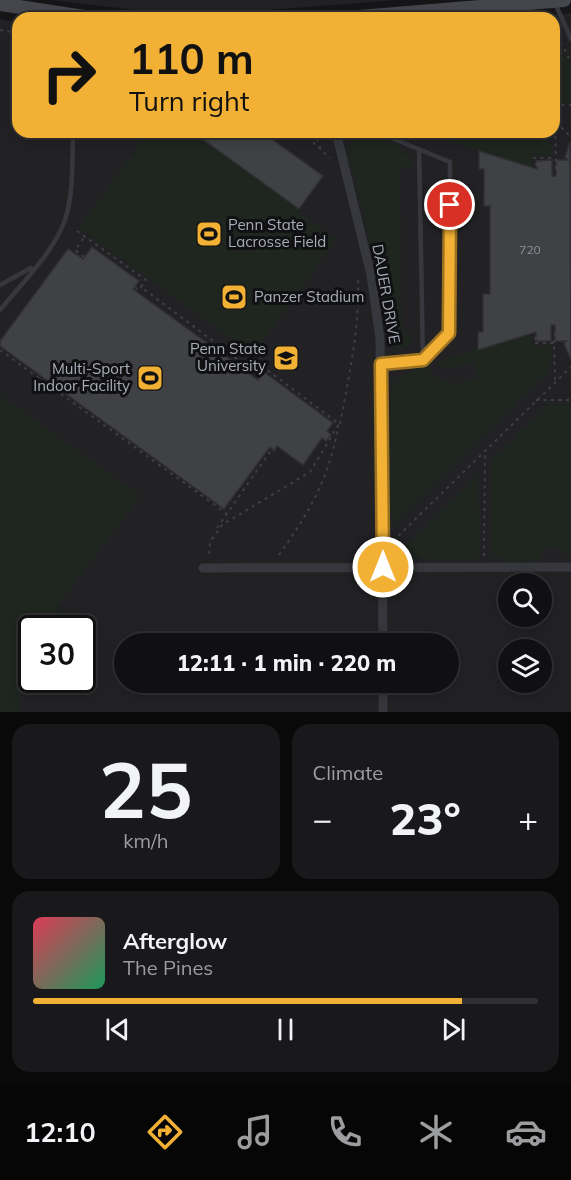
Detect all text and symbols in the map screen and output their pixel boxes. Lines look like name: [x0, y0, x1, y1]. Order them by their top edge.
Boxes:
text: 110 m: [129, 32, 254, 85]
icon: right: [30, 36, 108, 114]
text: Turn right: [129, 84, 249, 118]
pin: [424, 179, 475, 230]
icon: arrive: [433, 188, 466, 221]
place label: Penn State Lacrosse Field: [228, 215, 326, 251]
sports icon: Penn State Lacrosse Field: [194, 219, 224, 249]
house number: 720: [519, 242, 541, 257]
street label: DAUER DRIVE: [368, 243, 405, 345]
sports icon: Panzer Stadium: [219, 282, 249, 312]
place label: Panzer Stadium: [254, 287, 364, 306]
place label: Penn State University: [190, 339, 266, 375]
school or university icon: Penn State University: [271, 343, 301, 373]
place label: Multi-Sport Indoor Facility: [33, 359, 130, 395]
sports icon: Multi-Sport Indoor Facility: [135, 363, 165, 393]
position arrow: [351, 535, 415, 599]
map controls: [498, 573, 552, 693]
button: search: [498, 573, 552, 627]
speed limit sign: 30: [18, 615, 96, 693]
button: layers: [498, 639, 552, 693]
text: 12:11 · 1 min · 220 m: [177, 649, 396, 677]
text: 25: [99, 740, 193, 838]
text: Climate: [313, 760, 383, 785]
text: 23°: [390, 790, 461, 846]
text: −: [313, 798, 332, 839]
text: +: [518, 798, 538, 839]
text: km/h: [123, 828, 168, 853]
text: Afterglow: [123, 927, 227, 955]
text: The Pines: [123, 955, 213, 980]
icon: previous: [101, 1013, 134, 1046]
icon: pause: [269, 1013, 302, 1046]
icon: next: [437, 1013, 470, 1046]
icon: directions: [144, 1111, 186, 1153]
icon: music: [234, 1111, 276, 1153]
icon: phone: [324, 1111, 366, 1153]
icon: climate: [415, 1111, 457, 1153]
icon: car: [505, 1111, 547, 1153]
text: 12:10: [24, 1115, 96, 1149]

